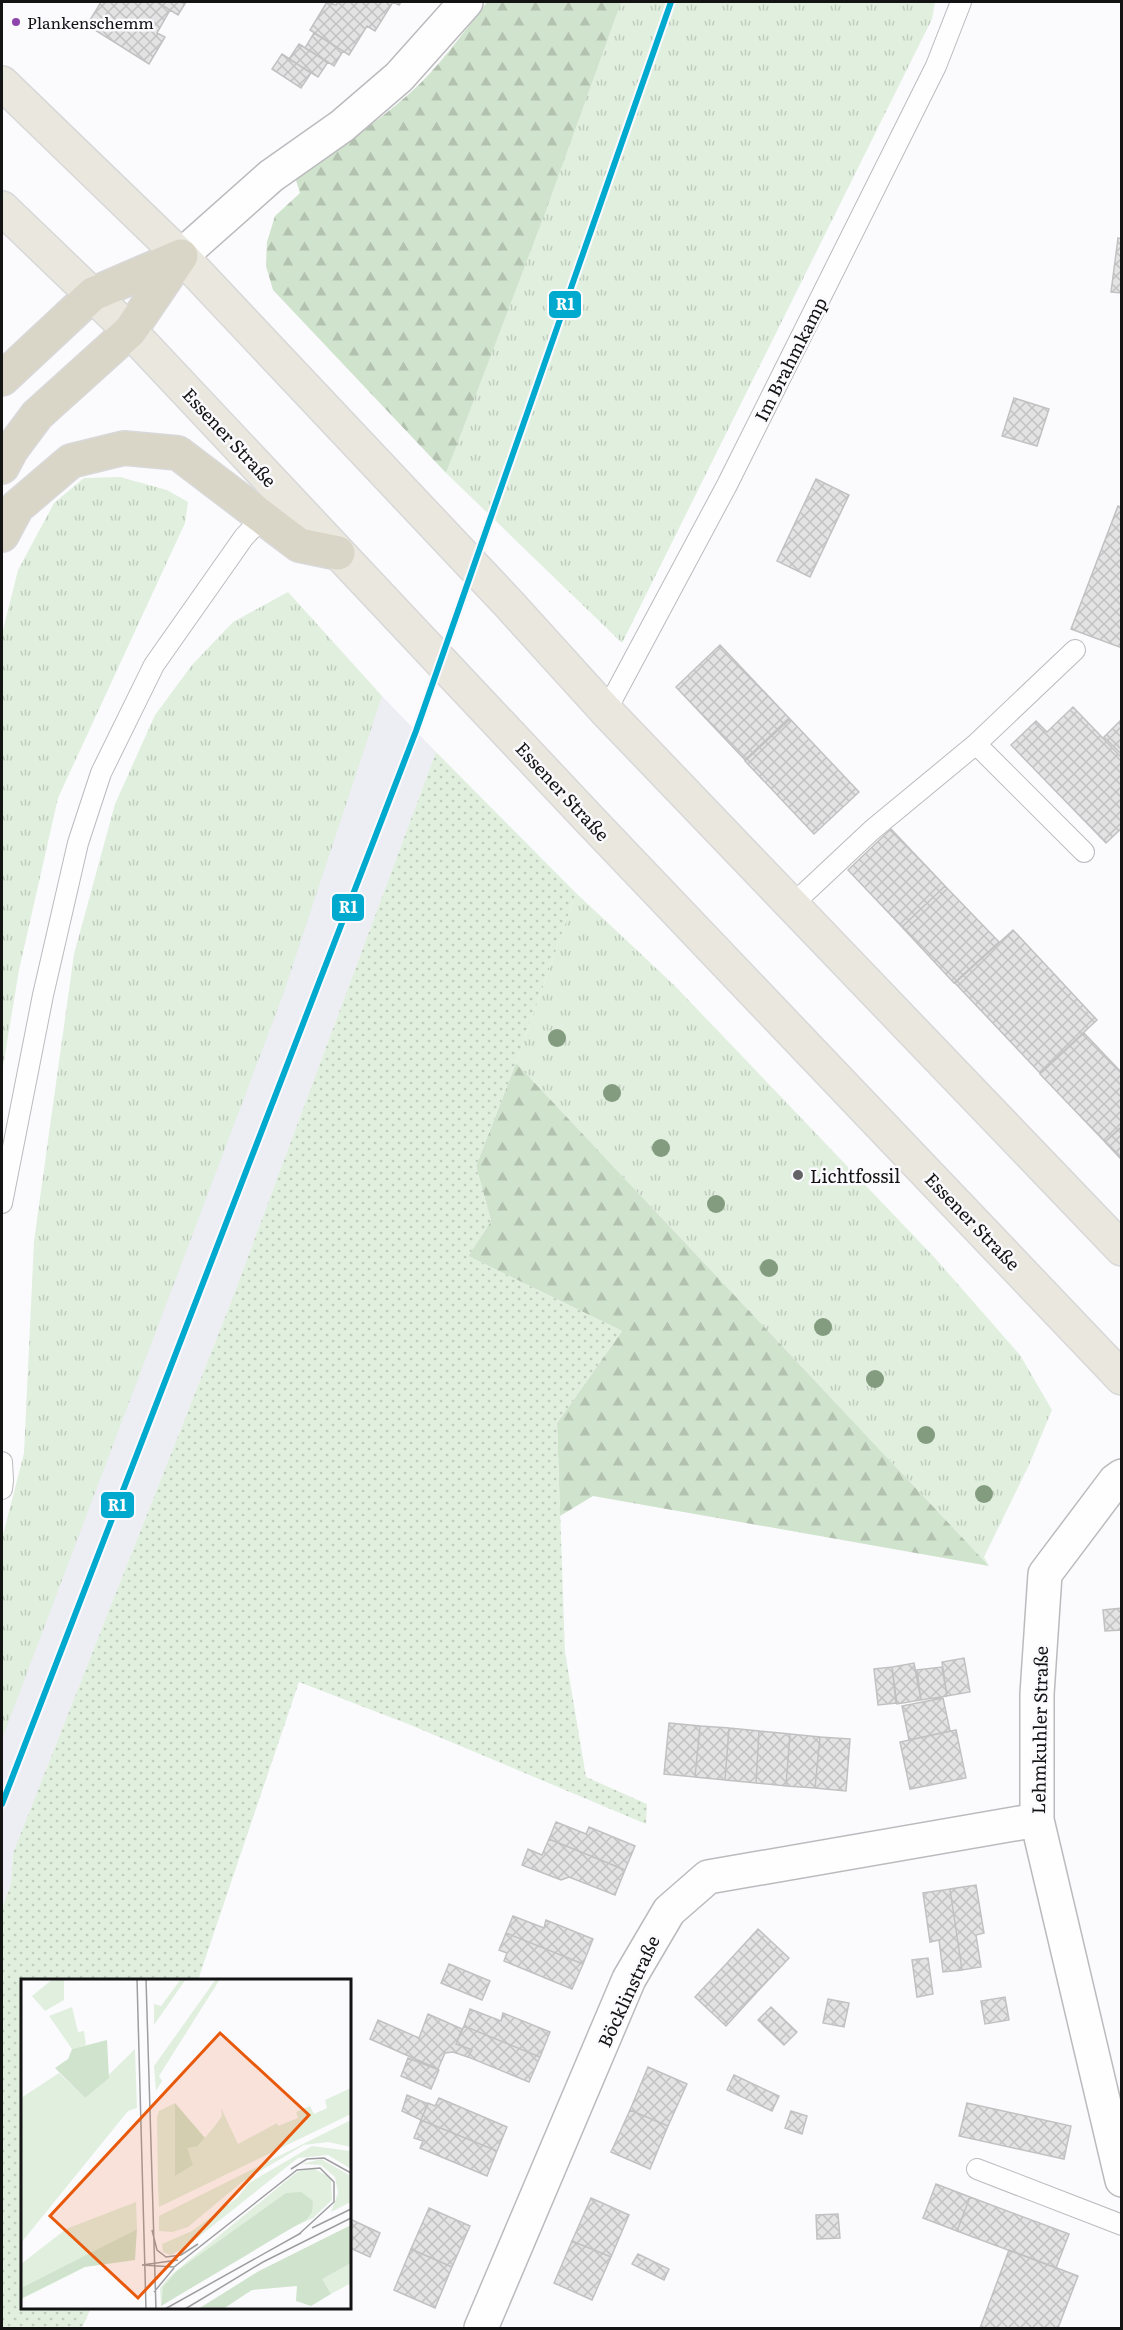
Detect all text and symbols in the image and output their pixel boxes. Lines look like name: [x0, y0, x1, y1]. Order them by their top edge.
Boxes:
place label: Plankenschemm: [27, 10, 154, 34]
marker: Plankenschemm: [10, 16, 22, 28]
line badge: R1: [548, 290, 582, 319]
text: R1: [556, 291, 575, 315]
street label: Im Brahmkamp: [747, 292, 833, 426]
street label: Essener Straße: [177, 381, 283, 493]
street label: Essener Straße: [510, 735, 616, 847]
line badge: R1: [331, 893, 365, 922]
text: R1: [339, 894, 358, 918]
place label: Lichtfossil: [810, 1162, 900, 1189]
street label: Essener Straße: [919, 1166, 1027, 1276]
marker: Lichtfossil: [791, 1168, 805, 1182]
line badge: R1: [100, 1491, 135, 1519]
text: R1: [108, 1492, 127, 1516]
street label: Lehmkuhler Straße: [1024, 1646, 1054, 1814]
street label: Böcklinstraße: [590, 1931, 666, 2051]
inset map: [21, 1979, 351, 2309]

